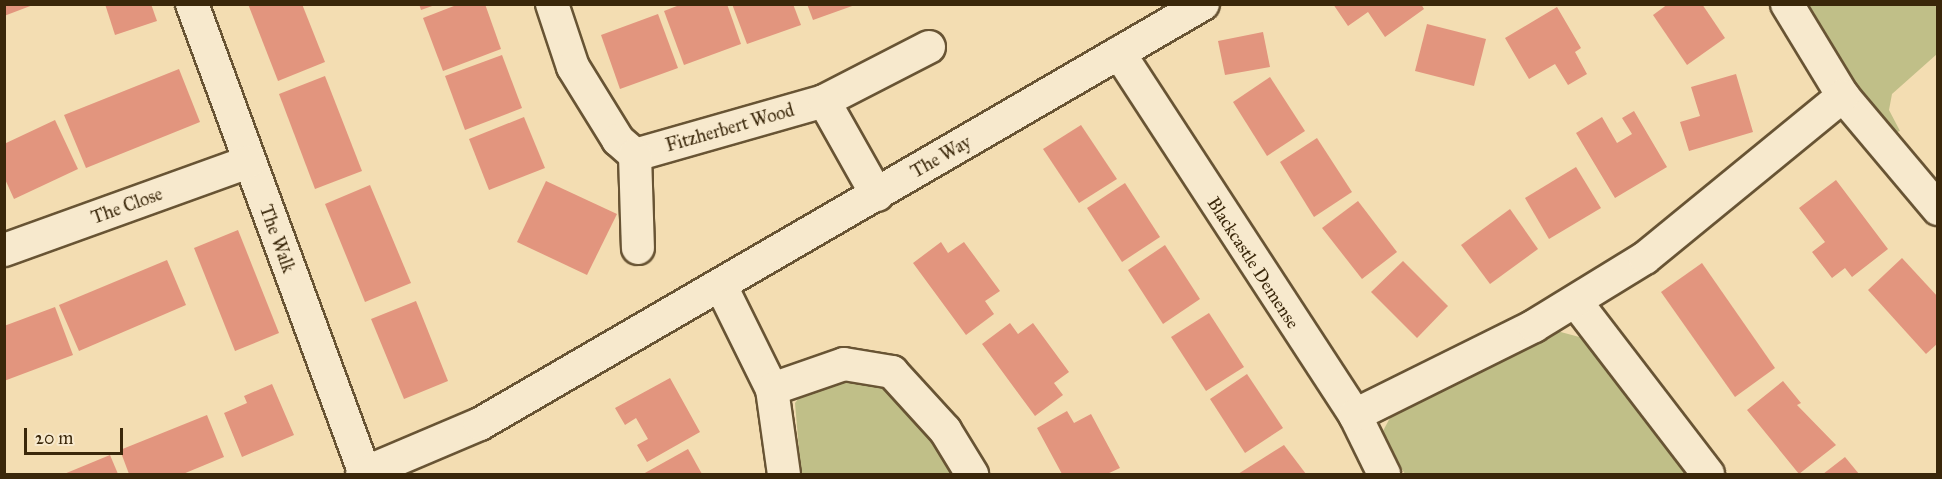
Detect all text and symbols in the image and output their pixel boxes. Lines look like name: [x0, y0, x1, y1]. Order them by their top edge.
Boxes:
street label: Fitzherbert Wood: [663, 99, 797, 157]
street label: The Way: [907, 131, 975, 183]
street label: The Close: [89, 183, 165, 229]
street label: Blackcastle Demense: [1202, 193, 1304, 333]
street label: The Walk: [255, 202, 299, 276]
scale bar: [27, 416, 126, 454]
text: 20 m: [35, 427, 73, 449]

